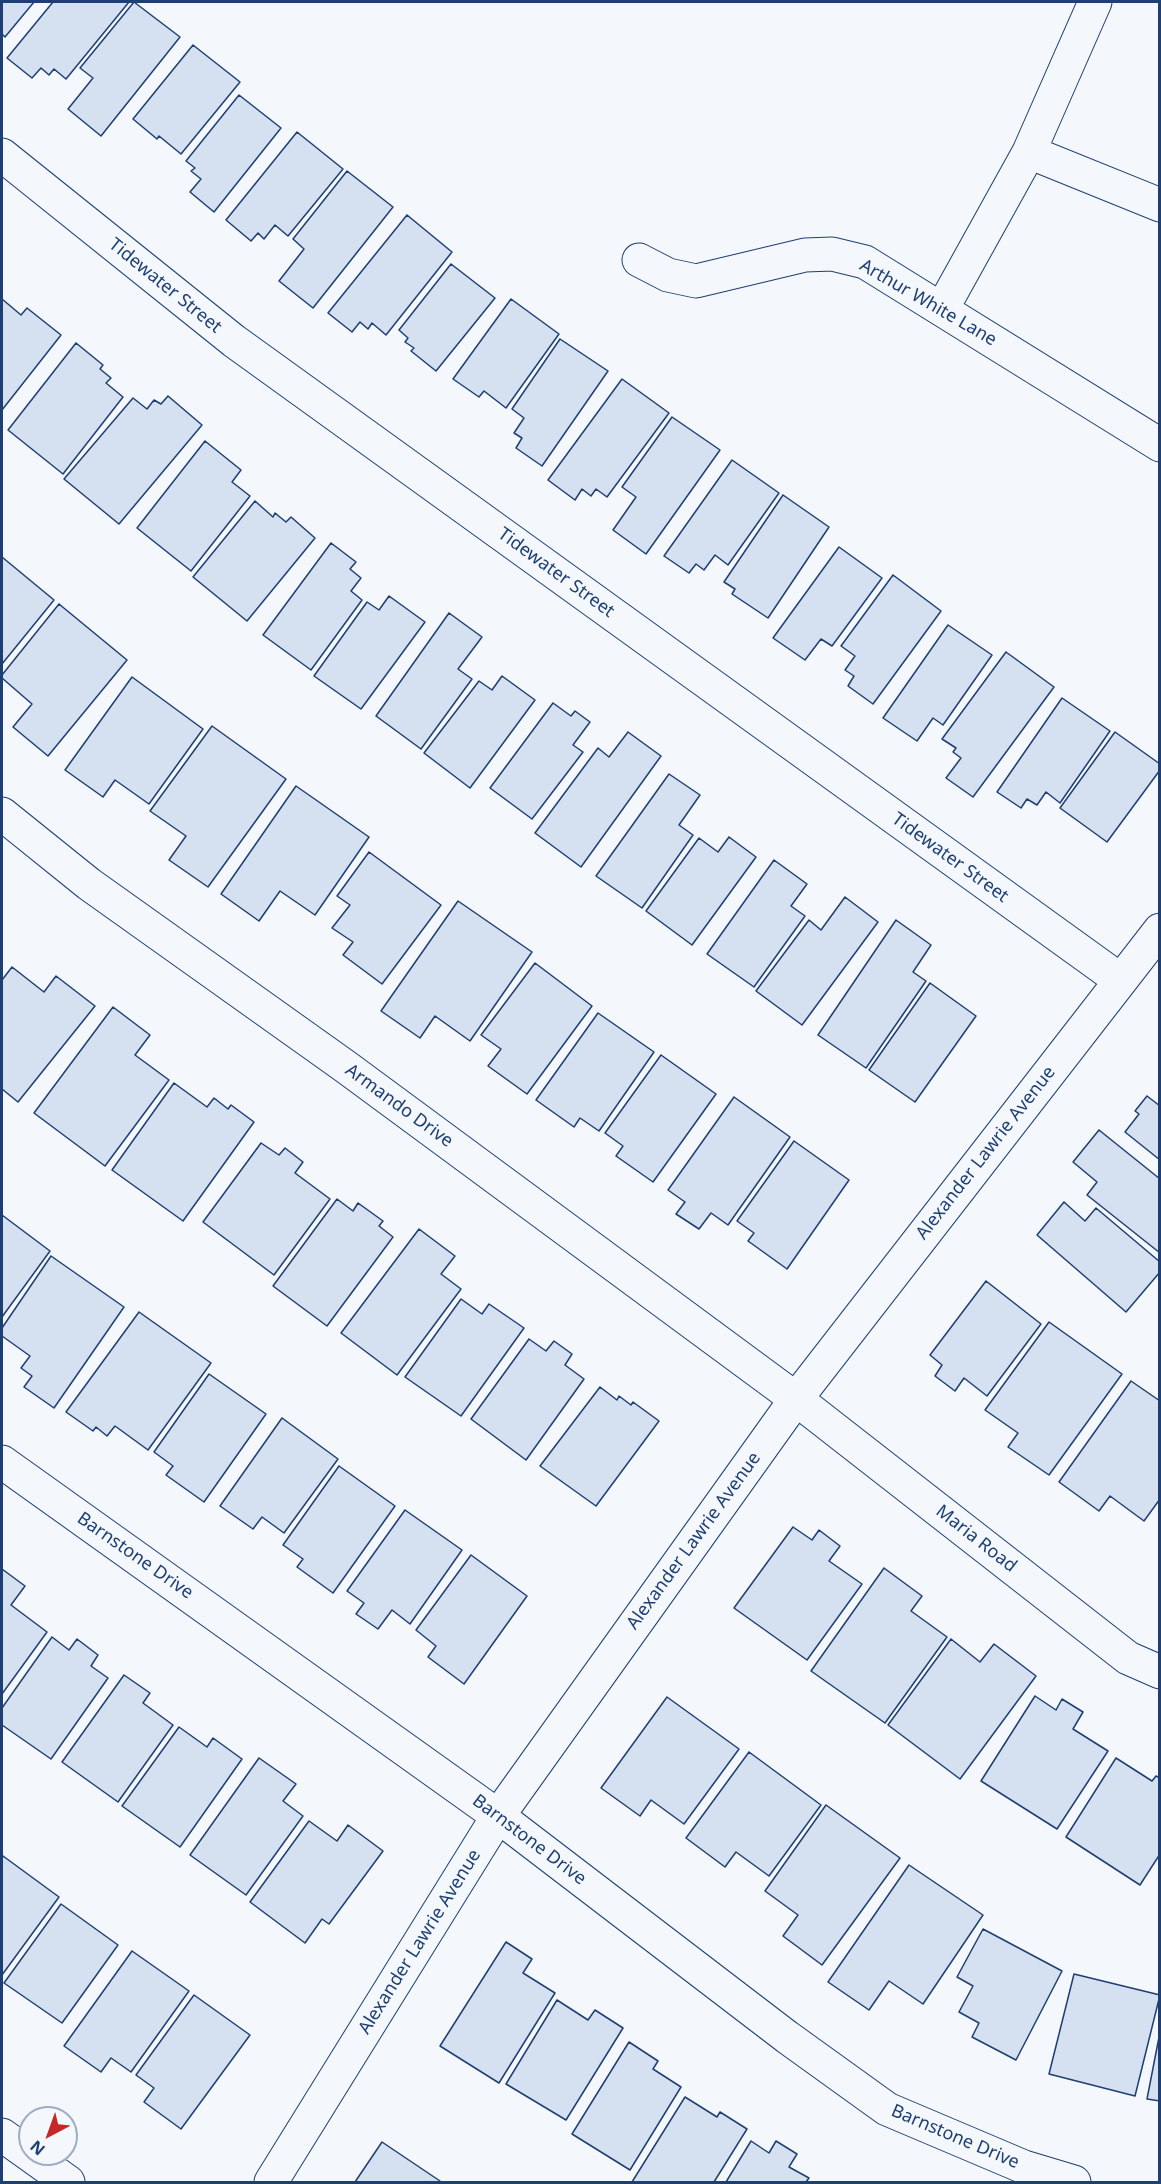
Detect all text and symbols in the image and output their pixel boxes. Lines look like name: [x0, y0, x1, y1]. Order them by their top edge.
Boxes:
street label: Tidewater Street: [104, 234, 226, 338]
street label: Arthur White Lane: [856, 255, 1000, 351]
street label: Tidewater Street: [494, 523, 618, 623]
street label: Tidewater Street: [888, 808, 1012, 908]
street label: Armando Drive: [341, 1060, 457, 1152]
street label: Alexander Lawrie Avenue: [912, 1062, 1060, 1244]
street label: Alexander Lawrie Avenue: [622, 1448, 766, 1634]
street label: Maria Road: [931, 1501, 1021, 1577]
street label: Barnstone Drive: [73, 1508, 197, 1604]
street label: Barnstone Drive: [468, 1790, 590, 1890]
street label: Alexander Lawrie Avenue: [354, 1846, 486, 2038]
street label: Barnstone Drive: [888, 2100, 1022, 2174]
north arrow: [18, 2106, 78, 2166]
text: N: [25, 2136, 50, 2161]

